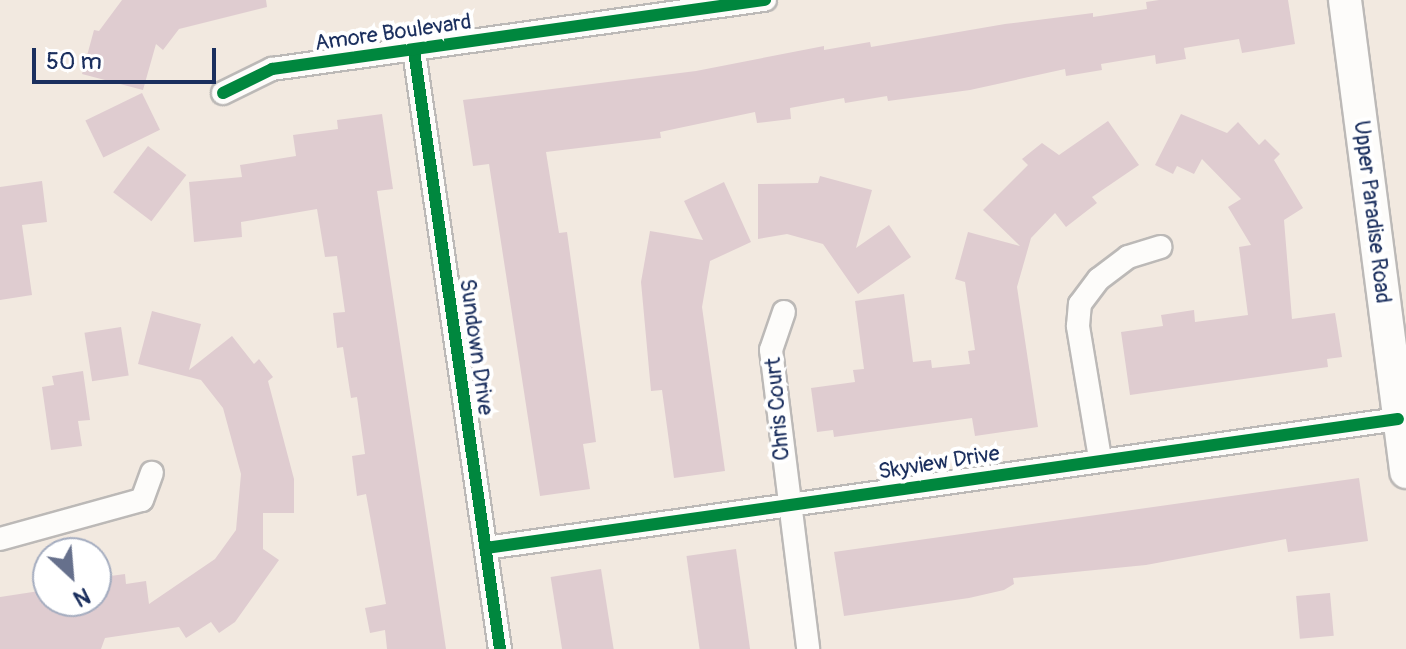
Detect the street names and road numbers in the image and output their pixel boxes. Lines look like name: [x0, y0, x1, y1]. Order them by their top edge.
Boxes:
street label: Amore Boulevard: [313, 9, 473, 57]
street label: Upper Paradise Road: [1348, 119, 1396, 305]
street label: Sundown Drive: [453, 277, 499, 417]
street label: Chris Court: [760, 356, 796, 462]
street label: Skyview Drive: [876, 440, 1002, 486]

